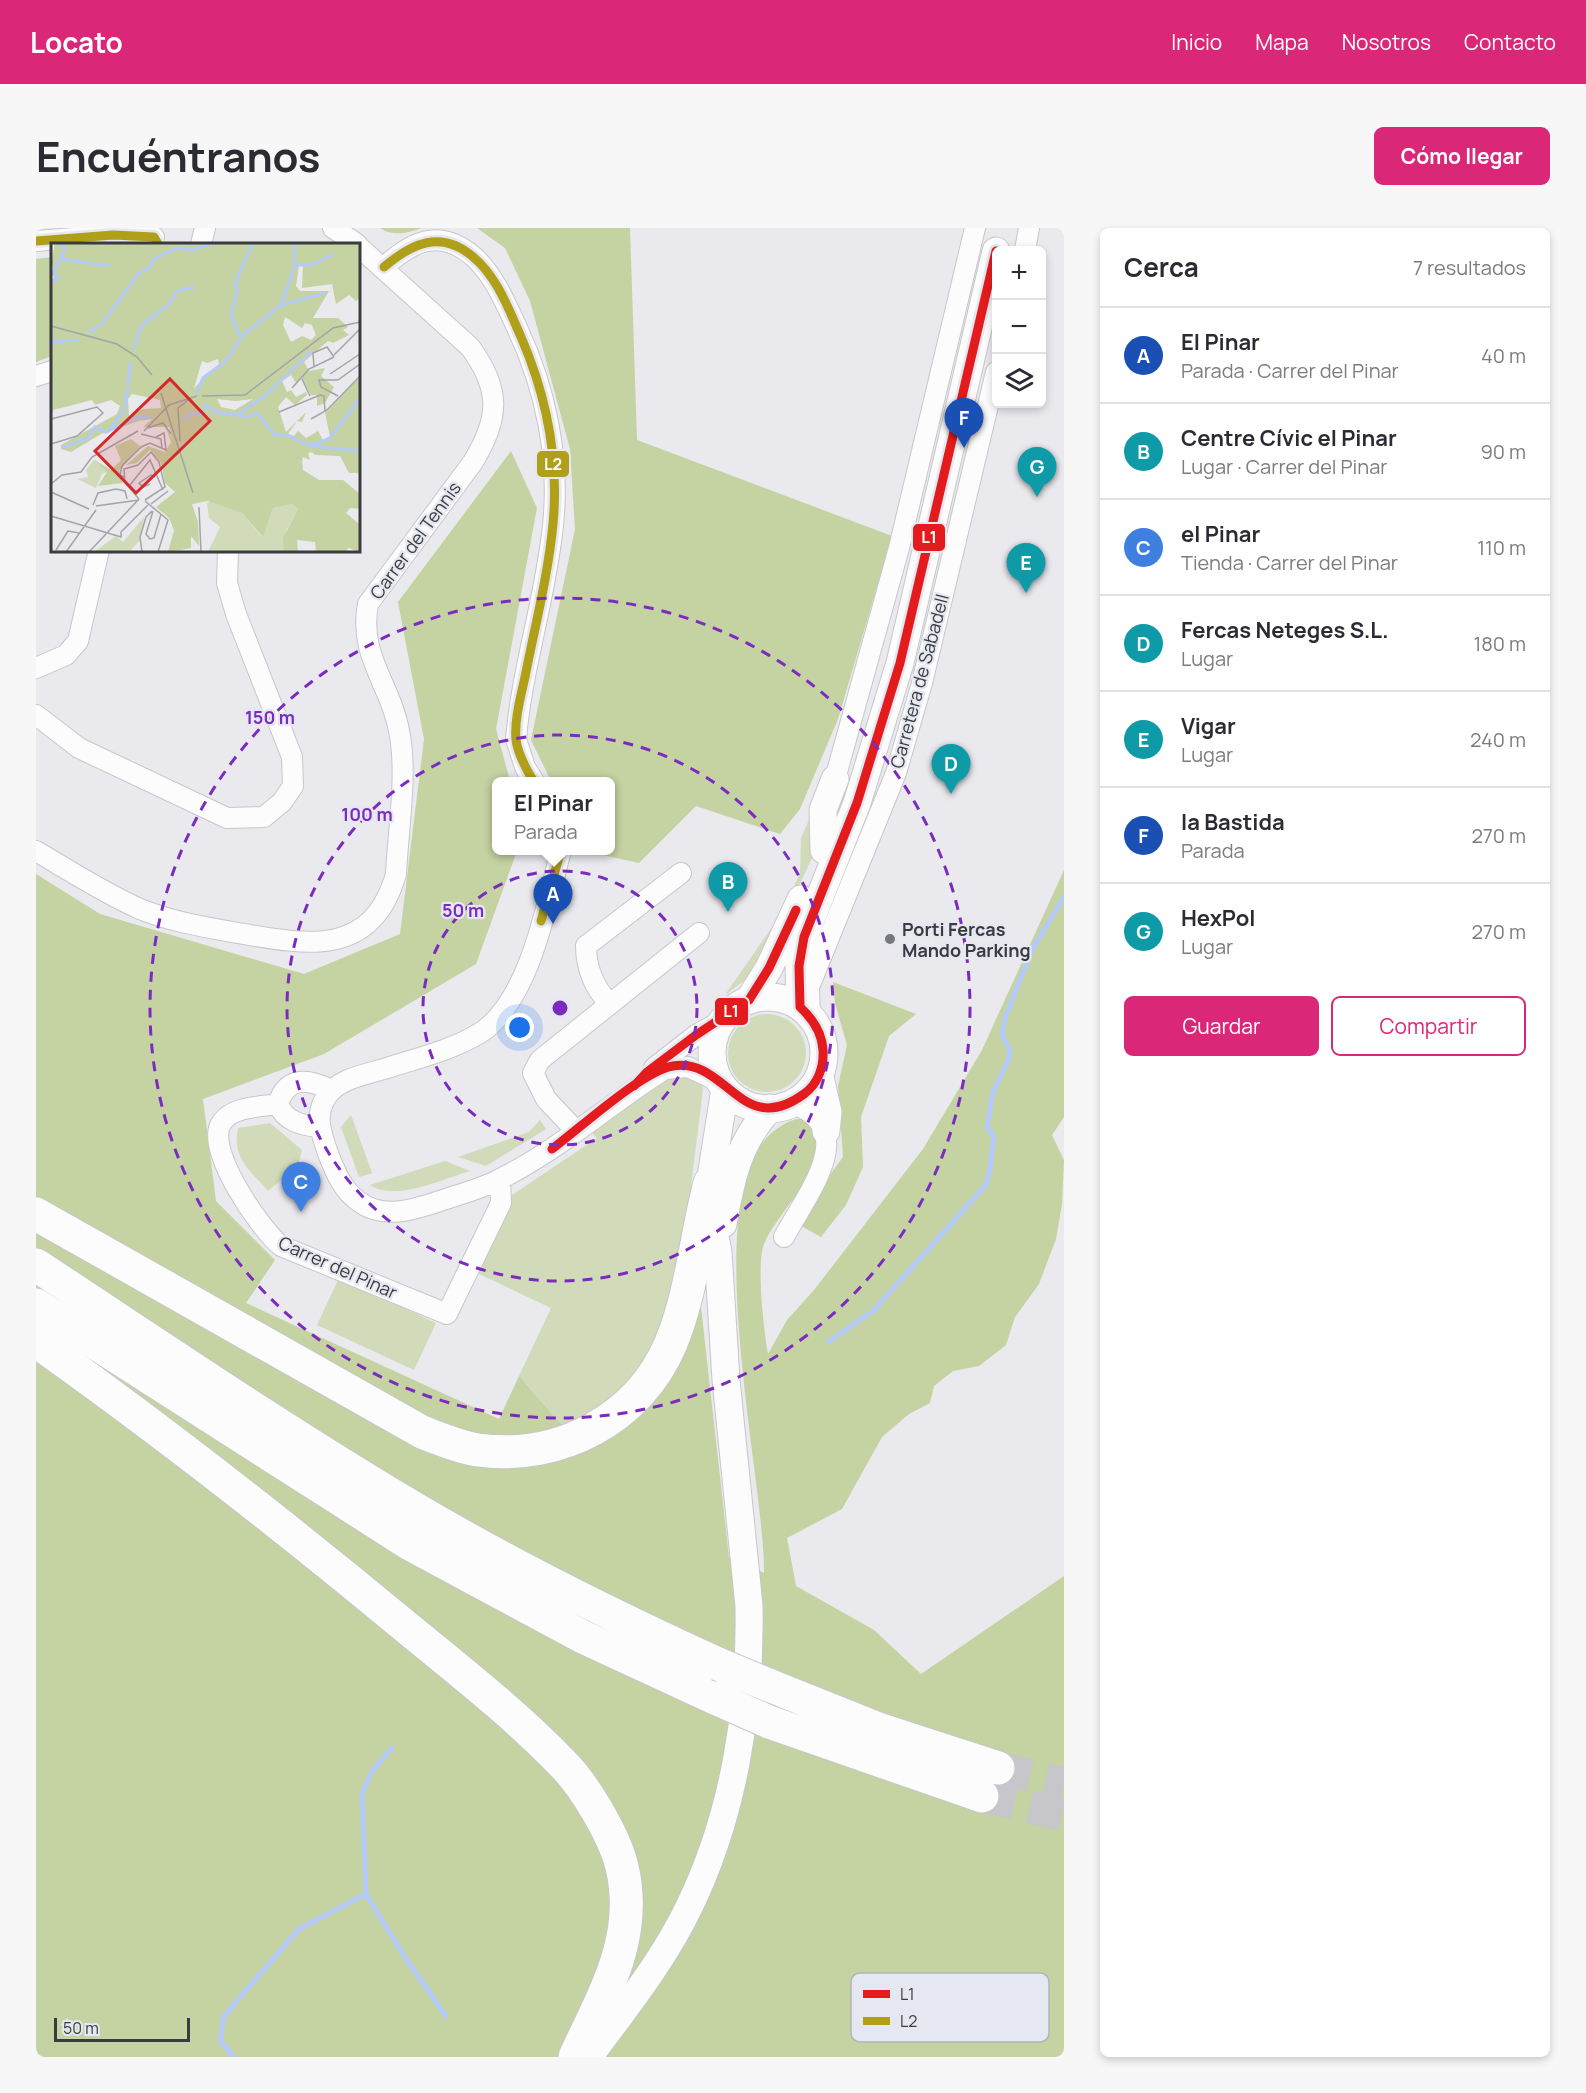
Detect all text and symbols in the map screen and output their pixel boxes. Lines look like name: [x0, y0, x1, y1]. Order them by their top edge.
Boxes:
text: Locato: [30, 23, 123, 61]
text: Inicio: [1171, 28, 1222, 56]
text: Mapa: [1255, 28, 1309, 56]
text: Nosotros: [1342, 28, 1431, 56]
text: Contacto: [1464, 28, 1556, 56]
text: Encuéntranos: [36, 127, 321, 185]
button: Cómo llegar: [1374, 127, 1550, 185]
inset map: [51, 243, 360, 552]
map controls: [992, 246, 1046, 408]
button: +: [992, 246, 1046, 300]
text: Cerca: [1124, 249, 1199, 285]
text: 7 resultados: [1413, 254, 1526, 281]
button: −: [992, 300, 1046, 354]
text: El Pinar: [1181, 327, 1260, 357]
text: A: [1137, 342, 1150, 369]
text: 40 m: [1481, 342, 1526, 369]
button: layers: [992, 354, 1046, 408]
text: Parada · Carrer del Pinar: [1181, 357, 1399, 384]
pin: F: [944, 398, 984, 448]
text: Centre Cívic el Pinar: [1181, 423, 1397, 453]
text: B: [1137, 438, 1150, 465]
text: 90 m: [1480, 438, 1526, 465]
pin: G: [1018, 448, 1056, 497]
line badge: L2: [536, 450, 570, 478]
text: L2: [544, 453, 562, 475]
text: Lugar · Carrer del Pinar: [1181, 453, 1387, 480]
street label: Carrer del Tennis: [364, 476, 466, 604]
text: el Pinar: [1181, 519, 1260, 549]
line badge: L1: [912, 523, 946, 552]
text: L1: [921, 526, 937, 548]
text: C: [1136, 534, 1151, 561]
text: 110 m: [1477, 534, 1526, 561]
pin: E: [1006, 544, 1046, 593]
text: Tienda · Carrer del Pinar: [1181, 549, 1398, 576]
street label: Carretera de Sabadell: [884, 591, 954, 771]
text: Fercas Neteges S.L.: [1181, 615, 1389, 645]
text: D: [1136, 630, 1151, 657]
text: 180 m: [1473, 630, 1526, 657]
text: Lugar: [1181, 645, 1233, 672]
text: 150 m: [245, 705, 295, 729]
text: Vigar: [1181, 711, 1236, 741]
text: E: [1138, 726, 1149, 753]
text: 240 m: [1470, 726, 1526, 753]
text: Lugar: [1181, 741, 1233, 768]
pin: D: [932, 744, 970, 794]
popup: [492, 777, 615, 855]
text: El Pinar: [514, 788, 593, 818]
text: 100 m: [341, 802, 393, 826]
text: la Bastida: [1181, 807, 1285, 837]
text: Parada: [514, 818, 578, 845]
text: F: [1138, 822, 1149, 849]
text: 270 m: [1471, 822, 1526, 849]
text: Parada: [1181, 837, 1245, 864]
pin: B: [708, 862, 748, 912]
pin: A: [534, 874, 572, 924]
text: 50 m: [442, 898, 484, 922]
text: HexPol: [1181, 903, 1256, 933]
place label: Porti Fercas Mando Parking: [902, 917, 1031, 962]
text: G: [1136, 918, 1151, 945]
text: 270 m: [1471, 918, 1526, 945]
marker: Porti Fercas Mando Parking: [883, 932, 897, 946]
text: Lugar: [1181, 933, 1233, 960]
button: Guardar: [1124, 996, 1319, 1056]
button: Compartir: [1331, 996, 1526, 1056]
line badge: L1: [714, 997, 749, 1026]
centre of rings: [550, 998, 570, 1018]
text: L1: [723, 1000, 739, 1022]
your location: [505, 1013, 534, 1042]
pin: C: [282, 1162, 320, 1212]
street label: Carrer del Pinar: [275, 1230, 402, 1304]
legend: [851, 1973, 1049, 2042]
text: L1: [900, 1983, 914, 2005]
text: L2: [900, 2010, 917, 2032]
scale bar: [54, 2015, 190, 2042]
text: 50 m: [63, 2017, 99, 2039]

